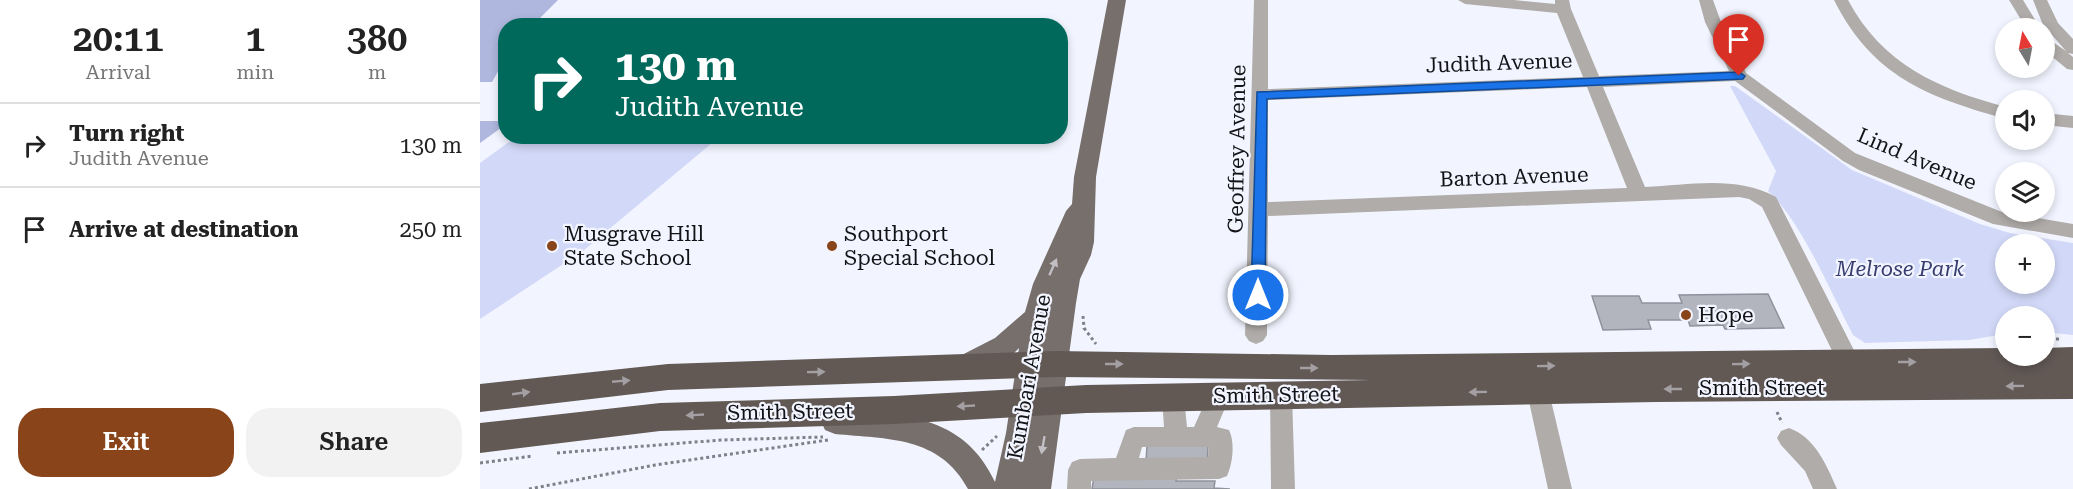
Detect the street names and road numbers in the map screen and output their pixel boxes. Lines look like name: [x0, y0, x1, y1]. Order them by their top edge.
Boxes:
street label: Judith Avenue: [1425, 48, 1573, 78]
street label: Geoffrey Avenue: [1224, 64, 1250, 234]
street label: Lind Avenue: [1854, 123, 1980, 195]
street label: Barton Avenue: [1439, 162, 1589, 192]
street label: Kumbari Avenue: [1003, 293, 1055, 461]
street label: Smith Street: [1699, 376, 1825, 400]
street label: Smith Street: [1213, 382, 1339, 408]
street label: Smith Street: [727, 399, 853, 425]

